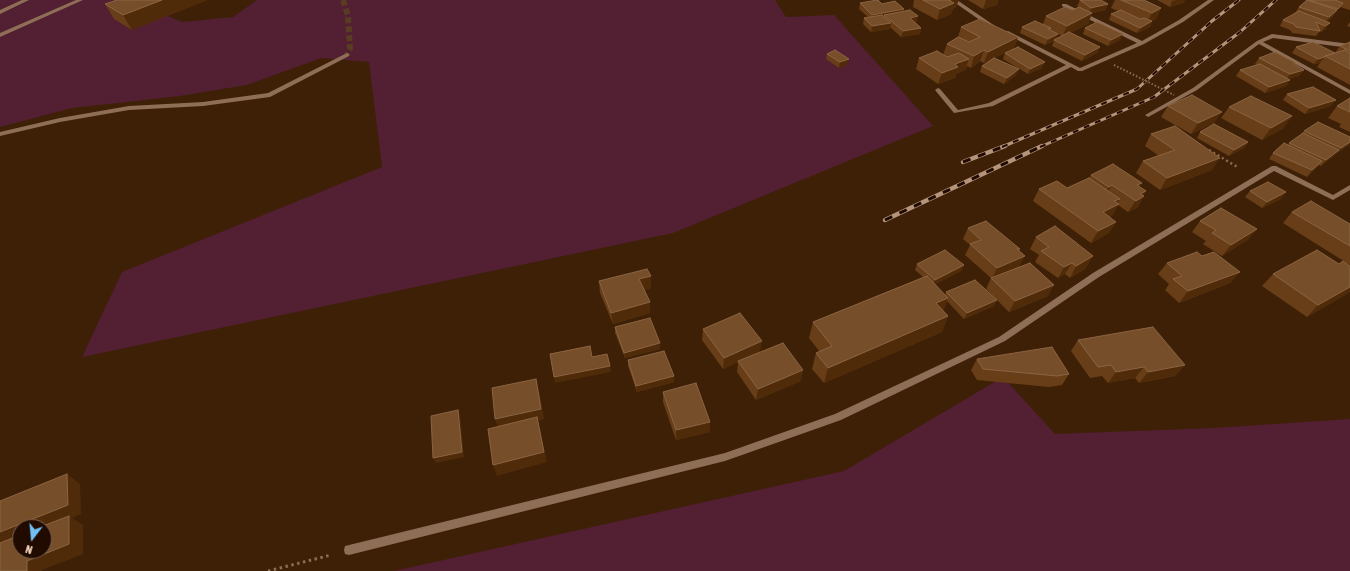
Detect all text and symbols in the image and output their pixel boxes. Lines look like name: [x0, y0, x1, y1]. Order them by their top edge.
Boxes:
north arrow: [12, 519, 52, 559]
text: N: [24, 543, 34, 556]

